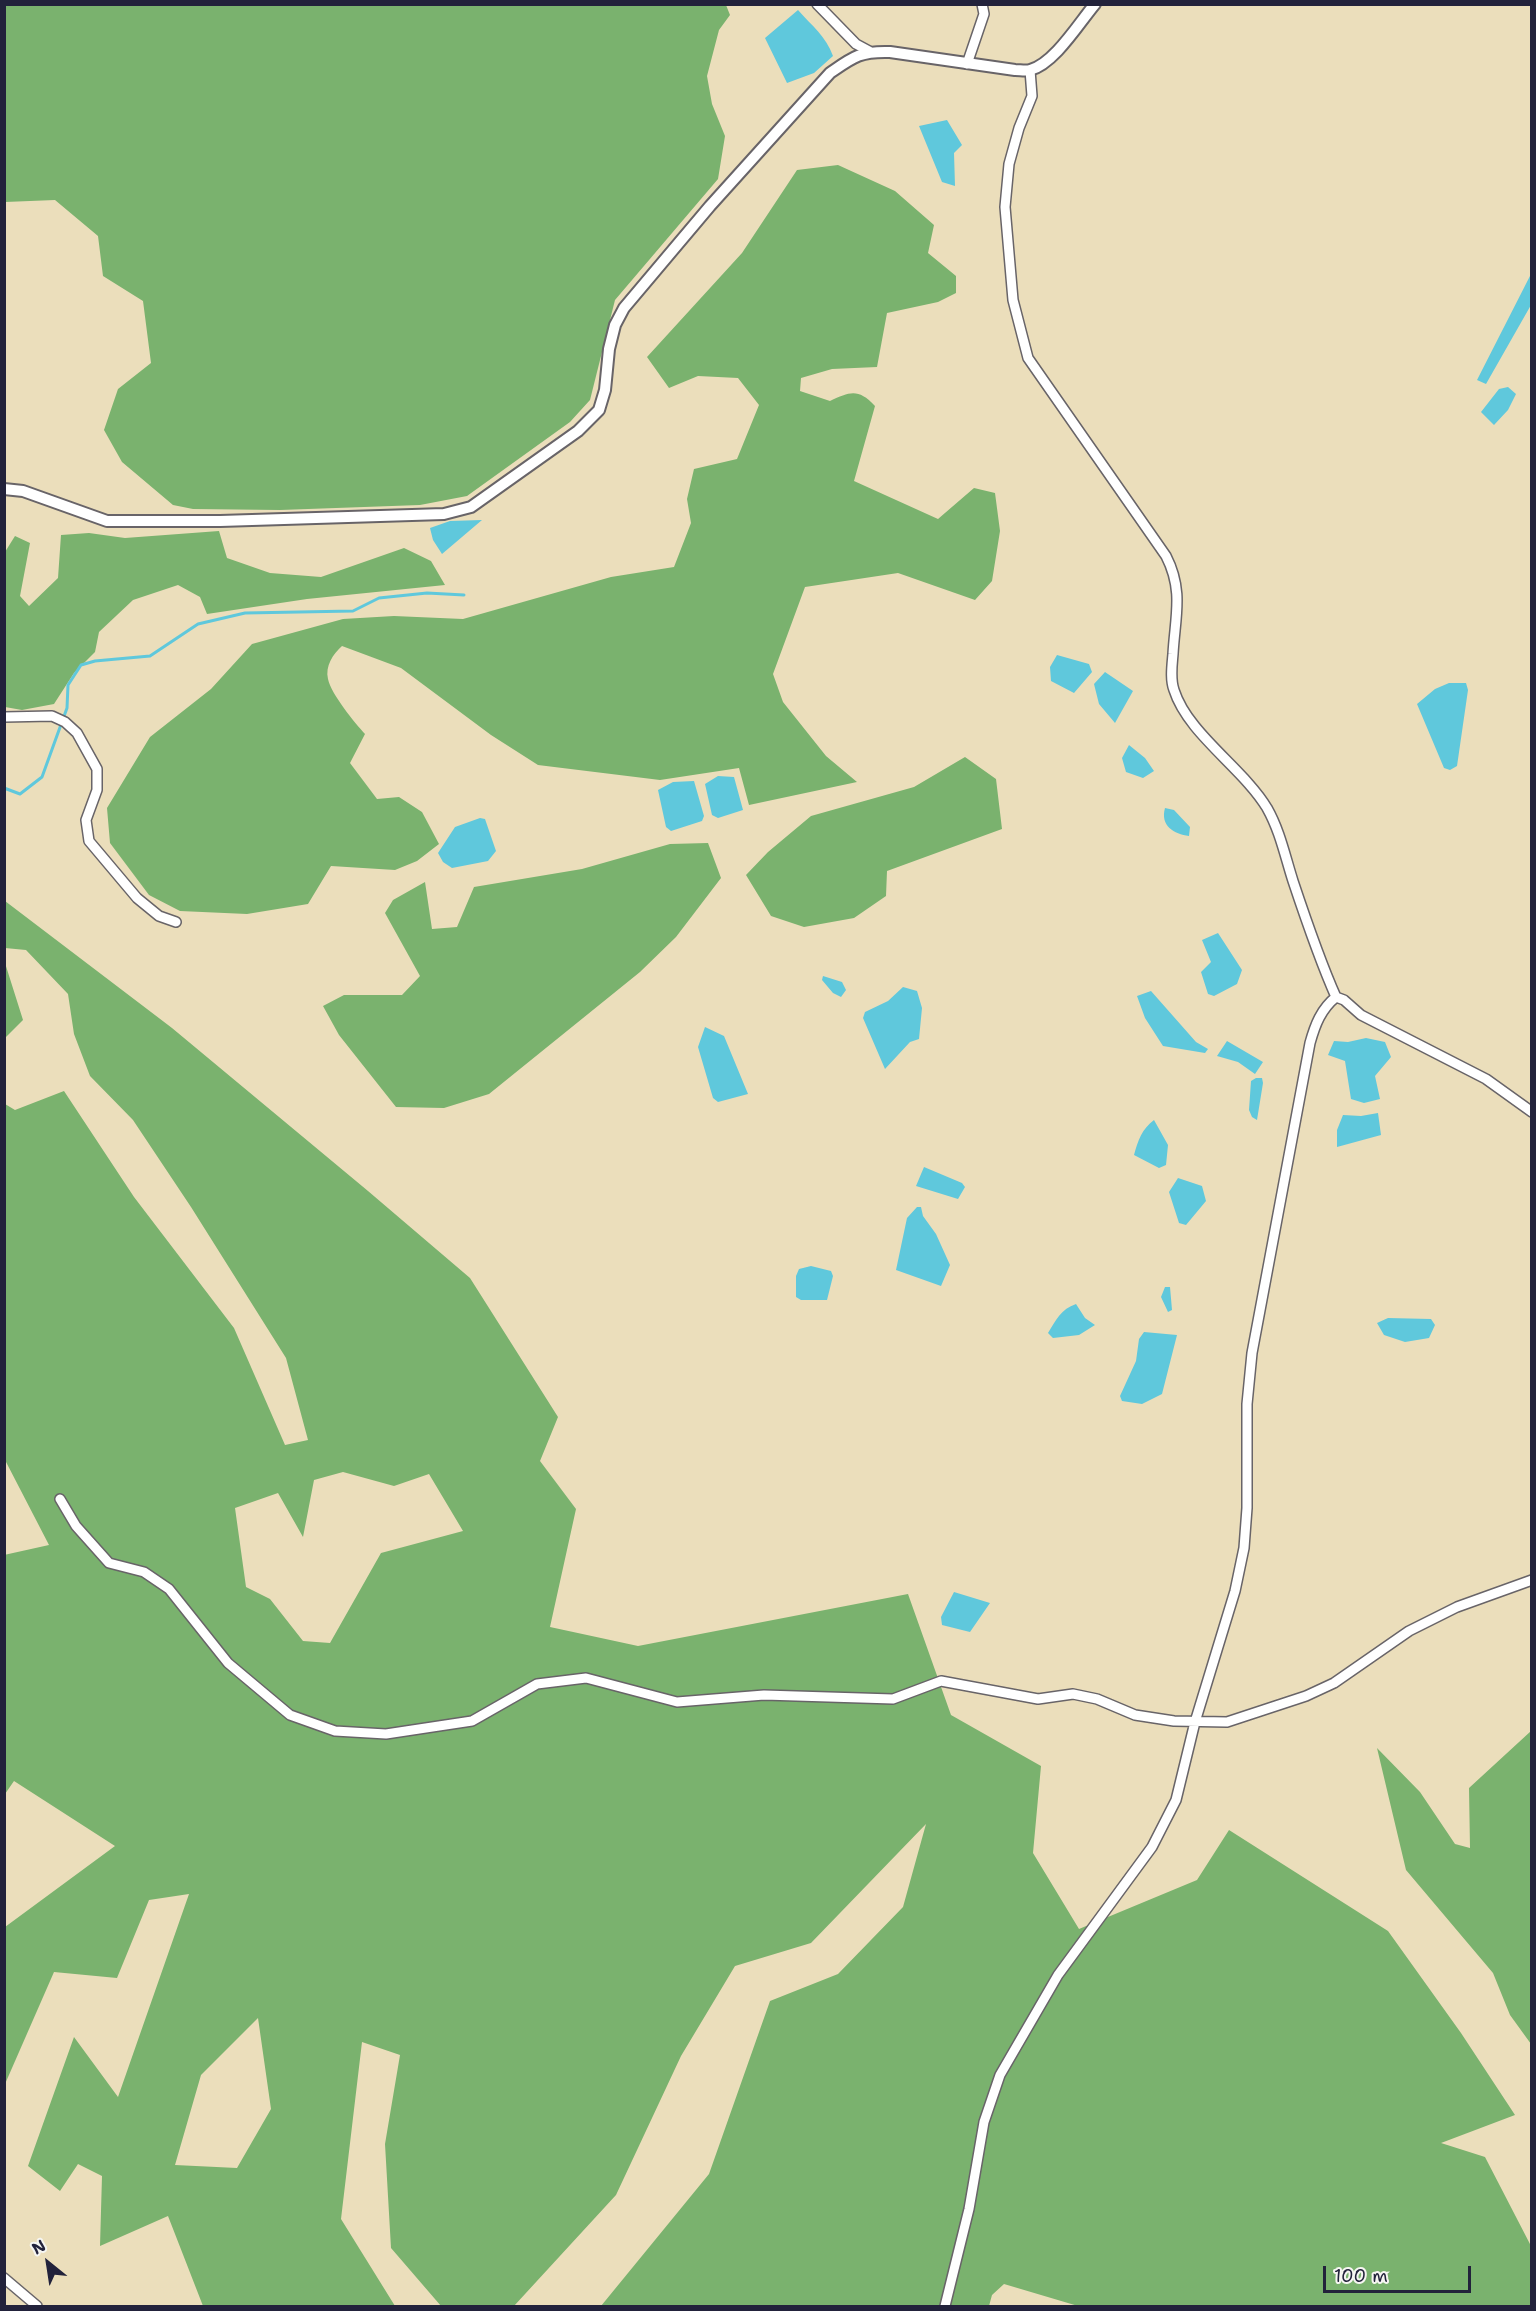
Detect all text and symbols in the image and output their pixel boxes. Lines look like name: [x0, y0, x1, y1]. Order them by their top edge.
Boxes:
north arrow: [18, 2233, 78, 2293]
text: N: [28, 2235, 49, 2259]
scale bar: [1326, 2254, 1474, 2292]
text: 100 m: [1334, 2264, 1388, 2288]

